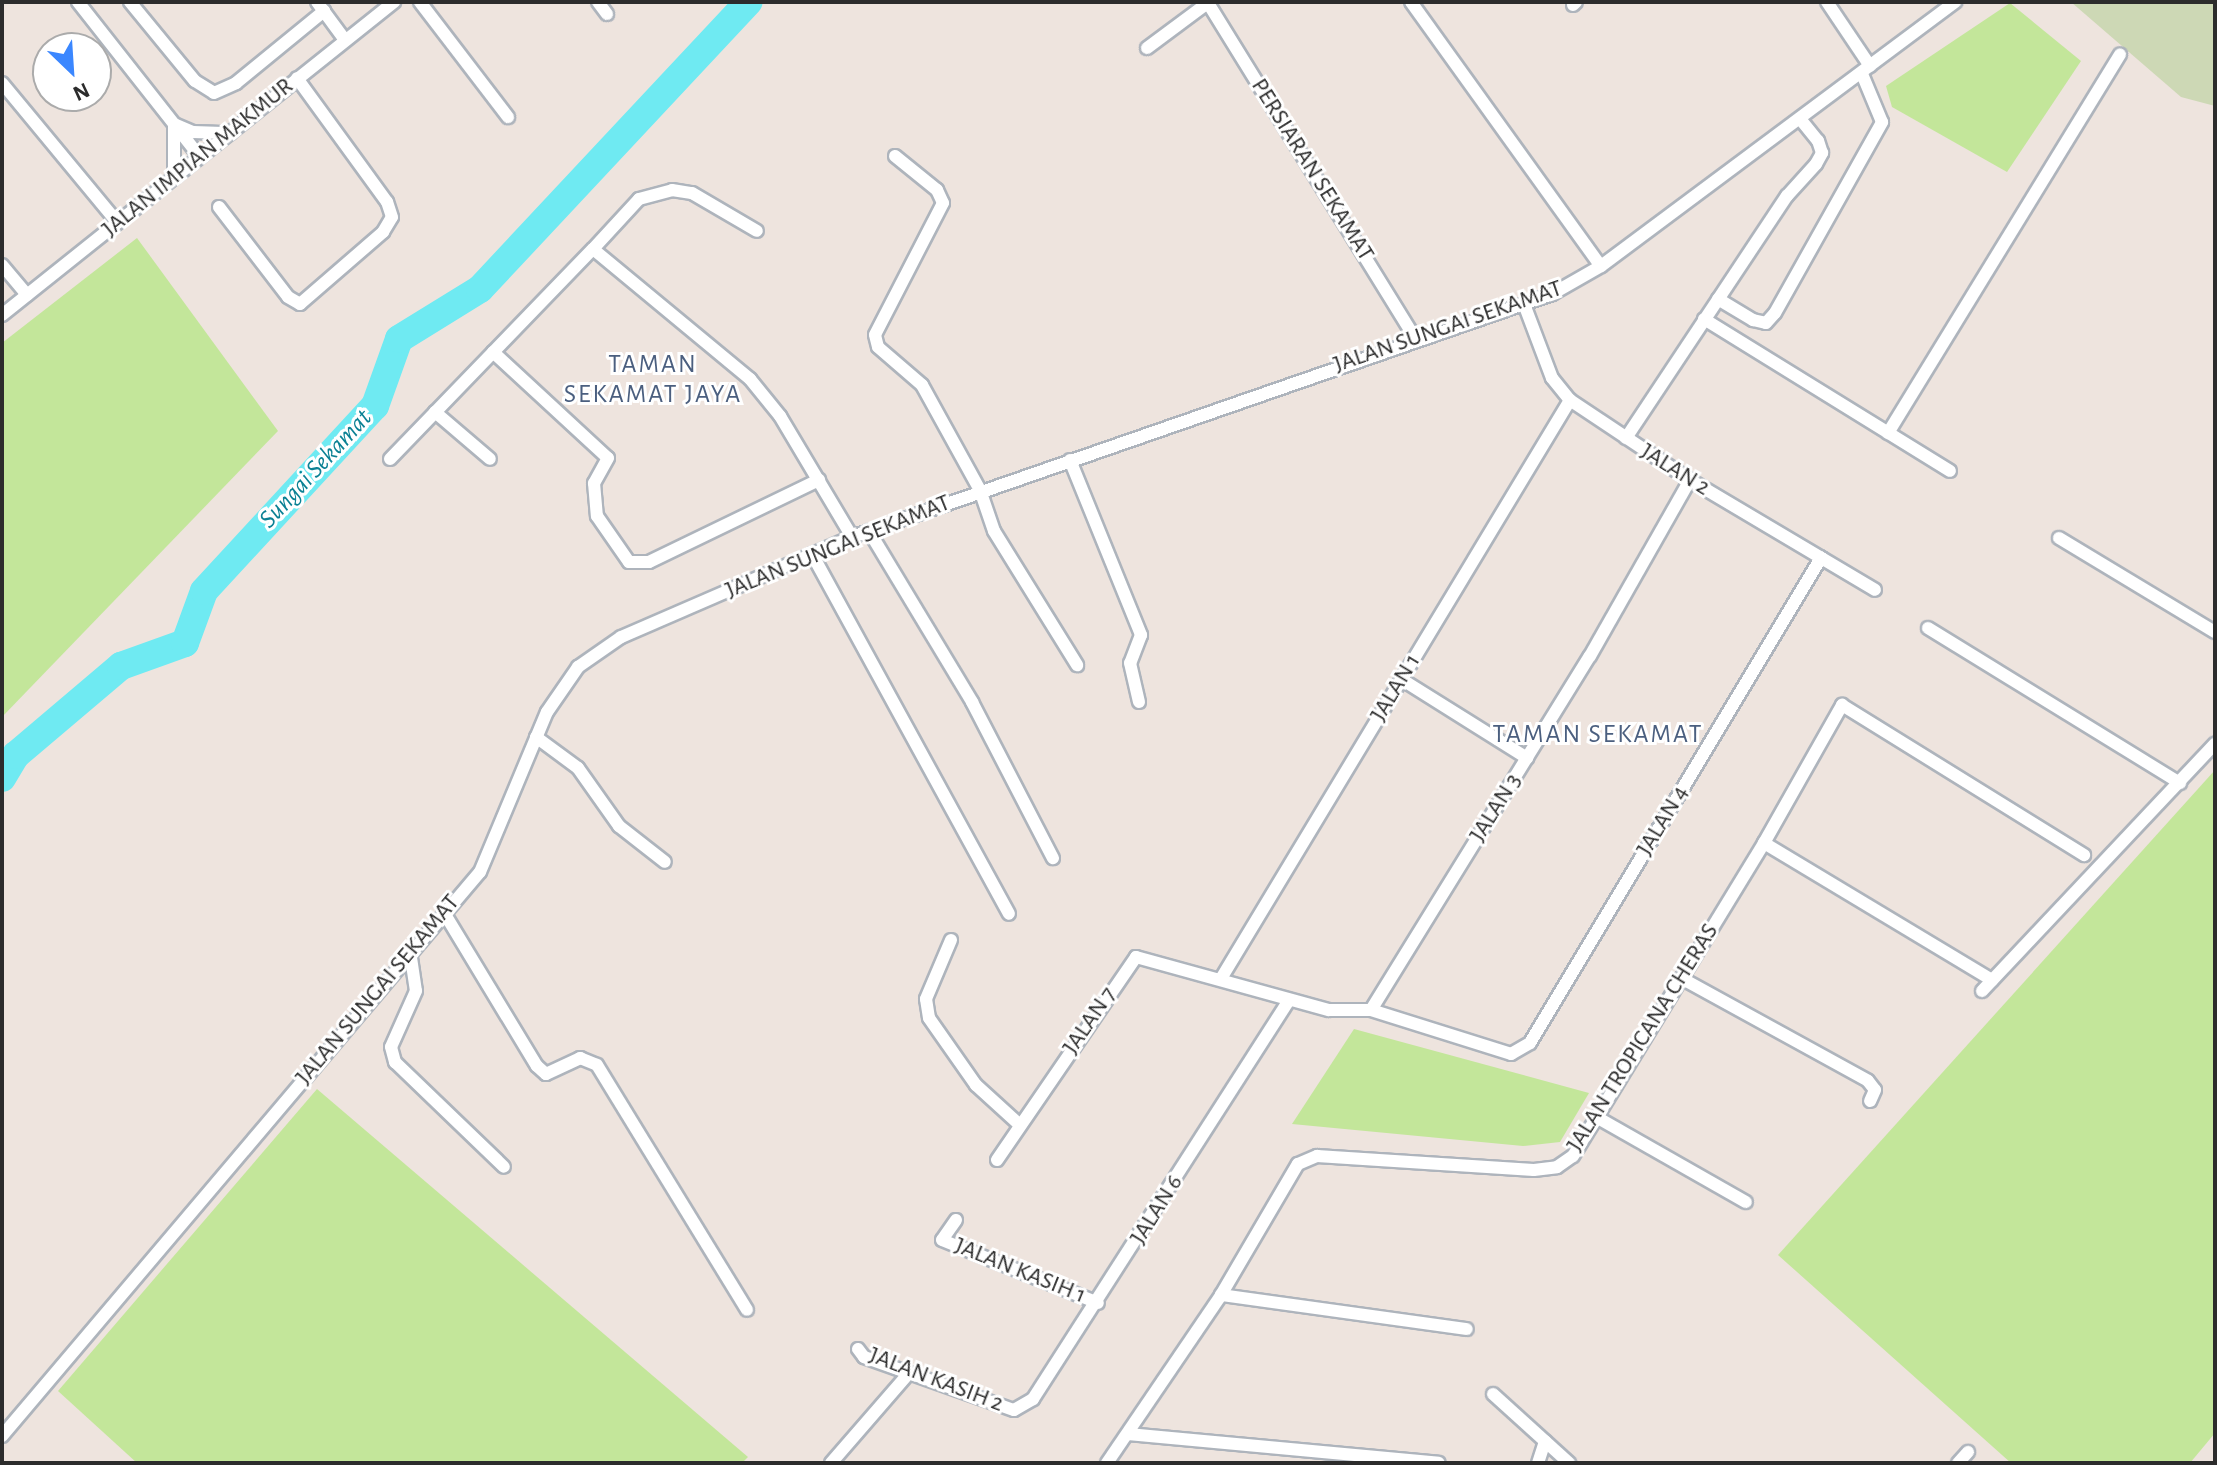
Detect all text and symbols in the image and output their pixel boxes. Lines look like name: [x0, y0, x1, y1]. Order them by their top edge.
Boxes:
north arrow: [32, 32, 112, 112]
street label: JALAN IMPIAN MAKMUR: [97, 72, 299, 244]
street label: PERSIARAN SEKAMAT: [1244, 73, 1380, 267]
text: N: [70, 79, 93, 105]
street label: JALAN SUNGAI SEKAMAT: [1330, 274, 1566, 380]
district label: TAMAN SEKAMAT JAYA: [564, 349, 742, 410]
water label: Sungai Sekamat: [253, 403, 379, 535]
street label: JALAN 2: [1635, 438, 1715, 502]
street label: JALAN SUNGAI SEKAMAT: [721, 489, 955, 605]
street label: JALAN 1: [1365, 649, 1427, 727]
district label: TAMAN SEKAMAT: [1493, 719, 1703, 751]
street label: JALAN 3: [1464, 768, 1528, 848]
street label: JALAN 4: [1631, 781, 1695, 861]
street label: JALAN SUNGAI SEKAMAT: [290, 889, 466, 1091]
street label: JALAN TROPICANA CHERAS: [1561, 919, 1725, 1157]
street label: JALAN 7: [1057, 982, 1123, 1060]
street label: JALAN 6: [1124, 1170, 1190, 1250]
street label: JALAN KASIH 1: [950, 1232, 1090, 1310]
street label: JALAN KASIH 2: [865, 1341, 1007, 1419]

